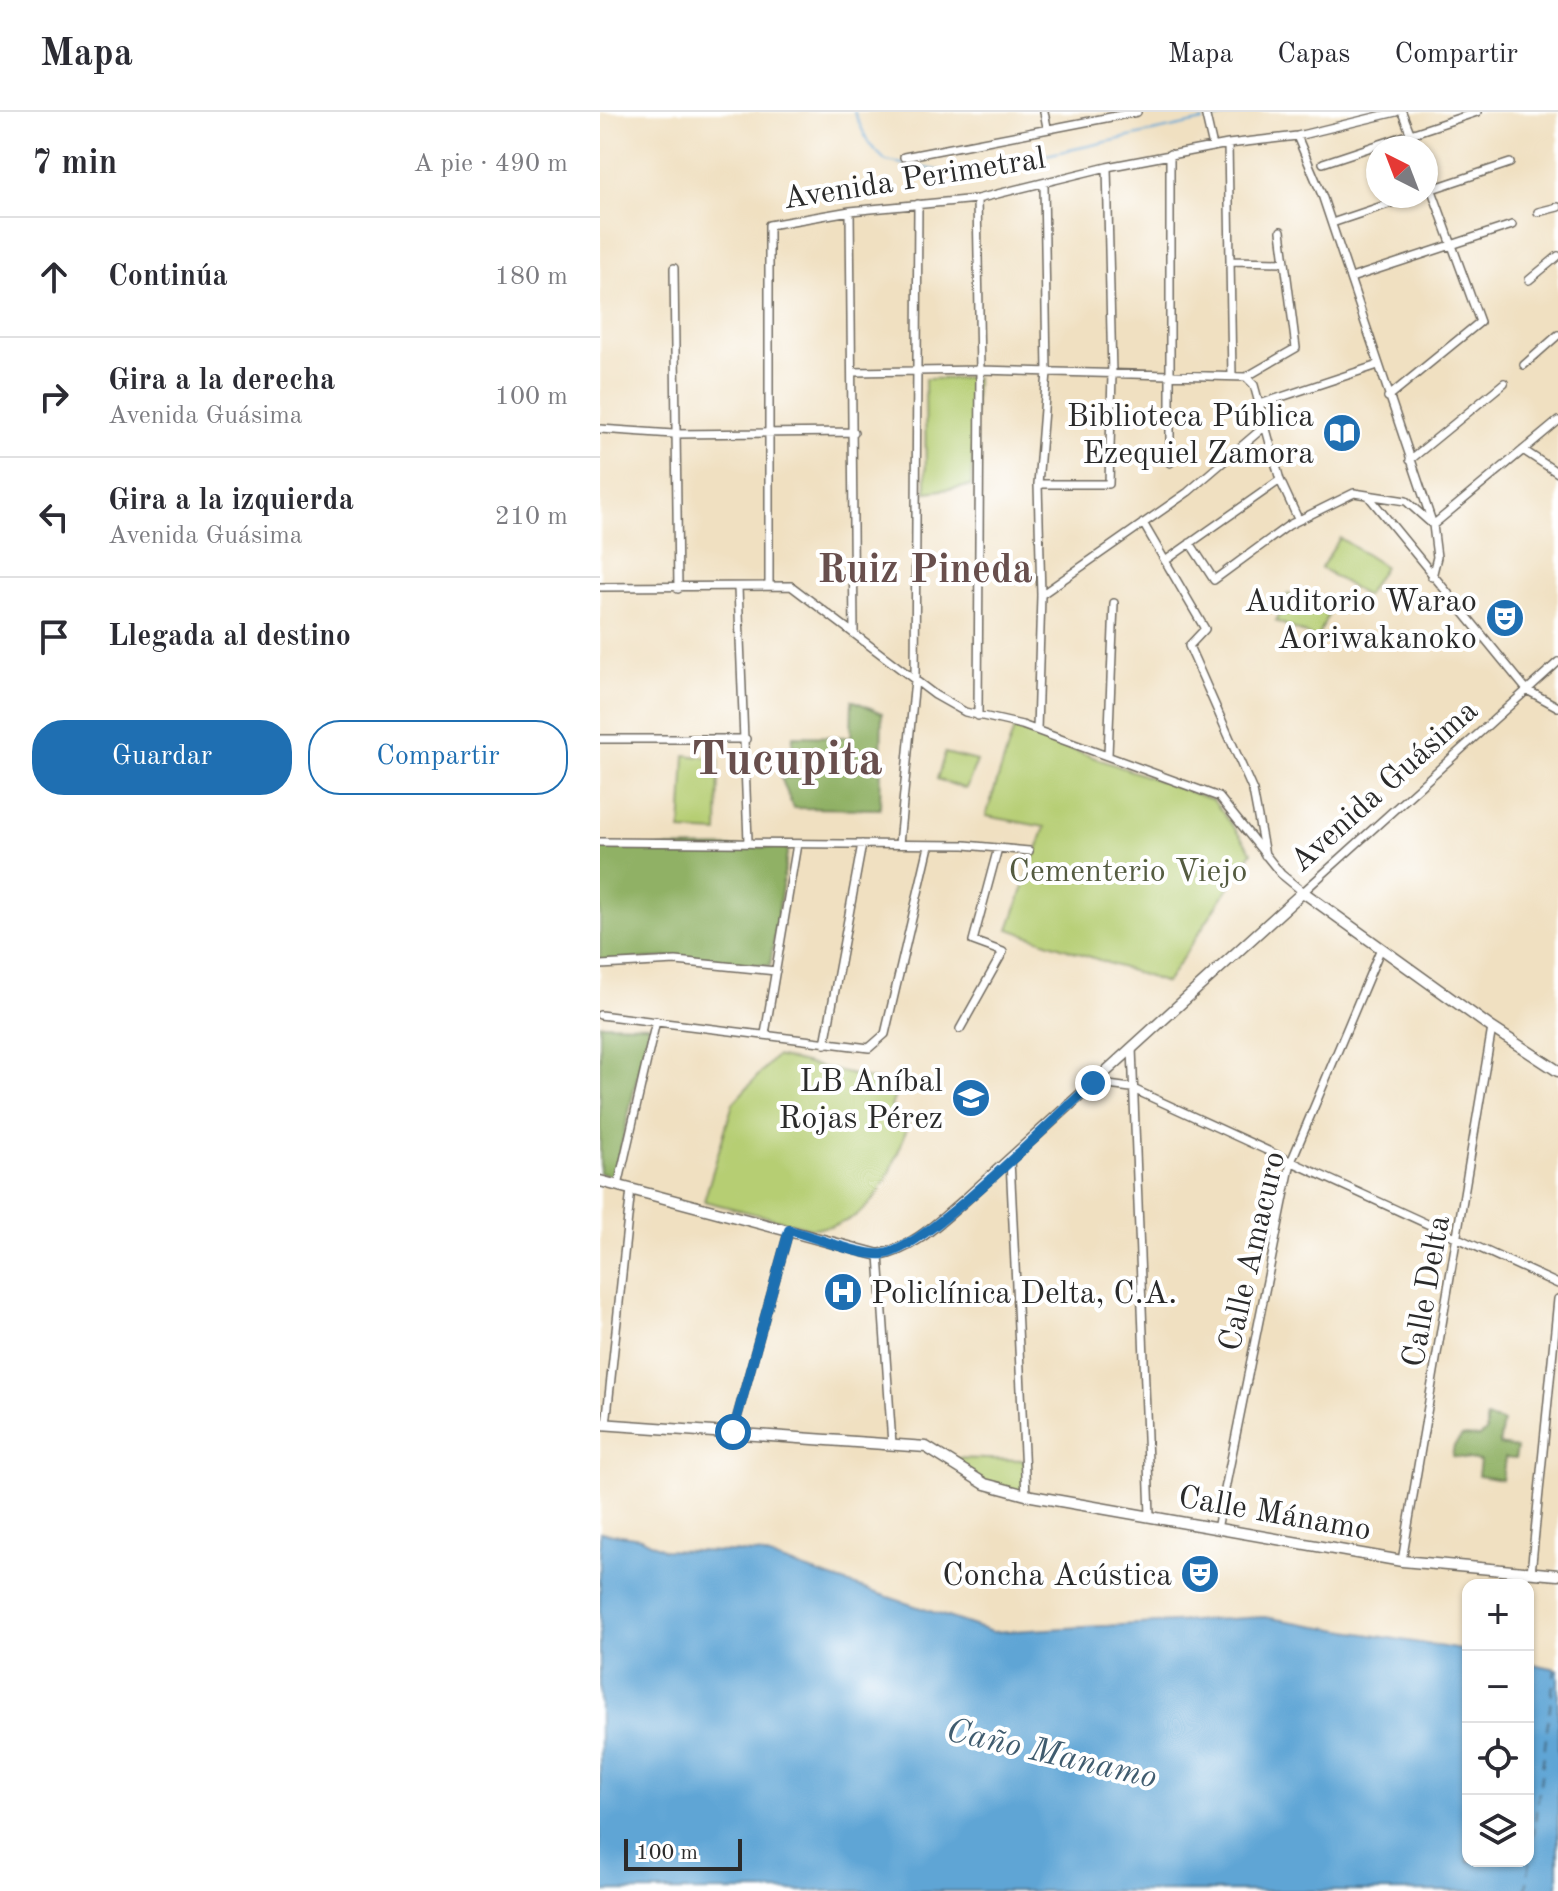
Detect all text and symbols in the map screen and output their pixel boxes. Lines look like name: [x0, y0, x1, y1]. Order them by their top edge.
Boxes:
text: Mapa: [40, 36, 133, 74]
text: Mapa: [1168, 41, 1233, 69]
text: Capas: [1277, 41, 1350, 69]
text: Compartir: [1394, 41, 1518, 69]
north arrow: [1366, 136, 1438, 208]
street label: Avenida Perimetral: [781, 143, 1048, 217]
text: 7 min: [32, 147, 117, 181]
text: A pie · 490 m: [413, 151, 568, 177]
icon: ahead: [32, 255, 76, 299]
text: Continúa: [108, 262, 228, 292]
text: 180 m: [495, 264, 568, 290]
text: Gira a la derecha: [108, 366, 335, 396]
icon: right: [32, 375, 76, 419]
text: 100 m: [495, 384, 568, 410]
place label: Biblioteca Pública Ezequiel Zamora: [1067, 402, 1314, 471]
text: Avenida Guásima: [108, 403, 303, 429]
library icon: Biblioteca Pública Ezequiel Zamora: [1321, 412, 1363, 454]
text: Gira a la izquierda: [108, 486, 354, 516]
icon: left: [32, 495, 76, 539]
text: 210 m: [495, 504, 568, 530]
text: Avenida Guásima: [108, 523, 303, 549]
district label: Ruiz Pineda: [817, 552, 1033, 592]
place label: Auditorio Warao Aoriwakanoko: [1244, 587, 1477, 656]
theatre icon: Auditorio Warao Aoriwakanoko: [1484, 597, 1526, 639]
icon: arrive: [32, 615, 76, 659]
text: Llegada al destino: [108, 622, 351, 652]
street label: Avenida Guásima: [1285, 695, 1485, 879]
button: Guardar: [32, 720, 292, 795]
button: Compartir: [308, 720, 568, 795]
district label: Tucupita: [691, 737, 883, 785]
park label: Cementerio Viejo: [1009, 857, 1247, 889]
route end: [1075, 1065, 1111, 1101]
place label: LB Aníbal Rojas Pérez: [779, 1067, 943, 1136]
school or university icon: LB Aníbal Rojas Pérez: [950, 1077, 992, 1119]
street label: Calle Amacuro: [1215, 1149, 1292, 1355]
street label: Calle Delta: [1399, 1213, 1457, 1370]
hospital icon: Policlínica Delta, C.A.: [822, 1271, 864, 1313]
place label: Policlínica Delta, C.A.: [871, 1279, 1177, 1311]
route start: [715, 1414, 751, 1450]
street label: Calle Mánamo: [1176, 1482, 1373, 1548]
theatre icon: Concha Acústica: [1179, 1553, 1221, 1595]
place label: Concha Acústica: [942, 1561, 1172, 1593]
map controls: [1462, 1579, 1534, 1867]
button: +: [1462, 1579, 1534, 1651]
button: −: [1462, 1651, 1534, 1723]
water label: Caño Manamo: [943, 1714, 1160, 1796]
button: locate: [1462, 1723, 1534, 1795]
button: layers: [1462, 1795, 1534, 1867]
scale bar: [624, 1835, 742, 1871]
text: 100 m: [636, 1842, 698, 1864]

